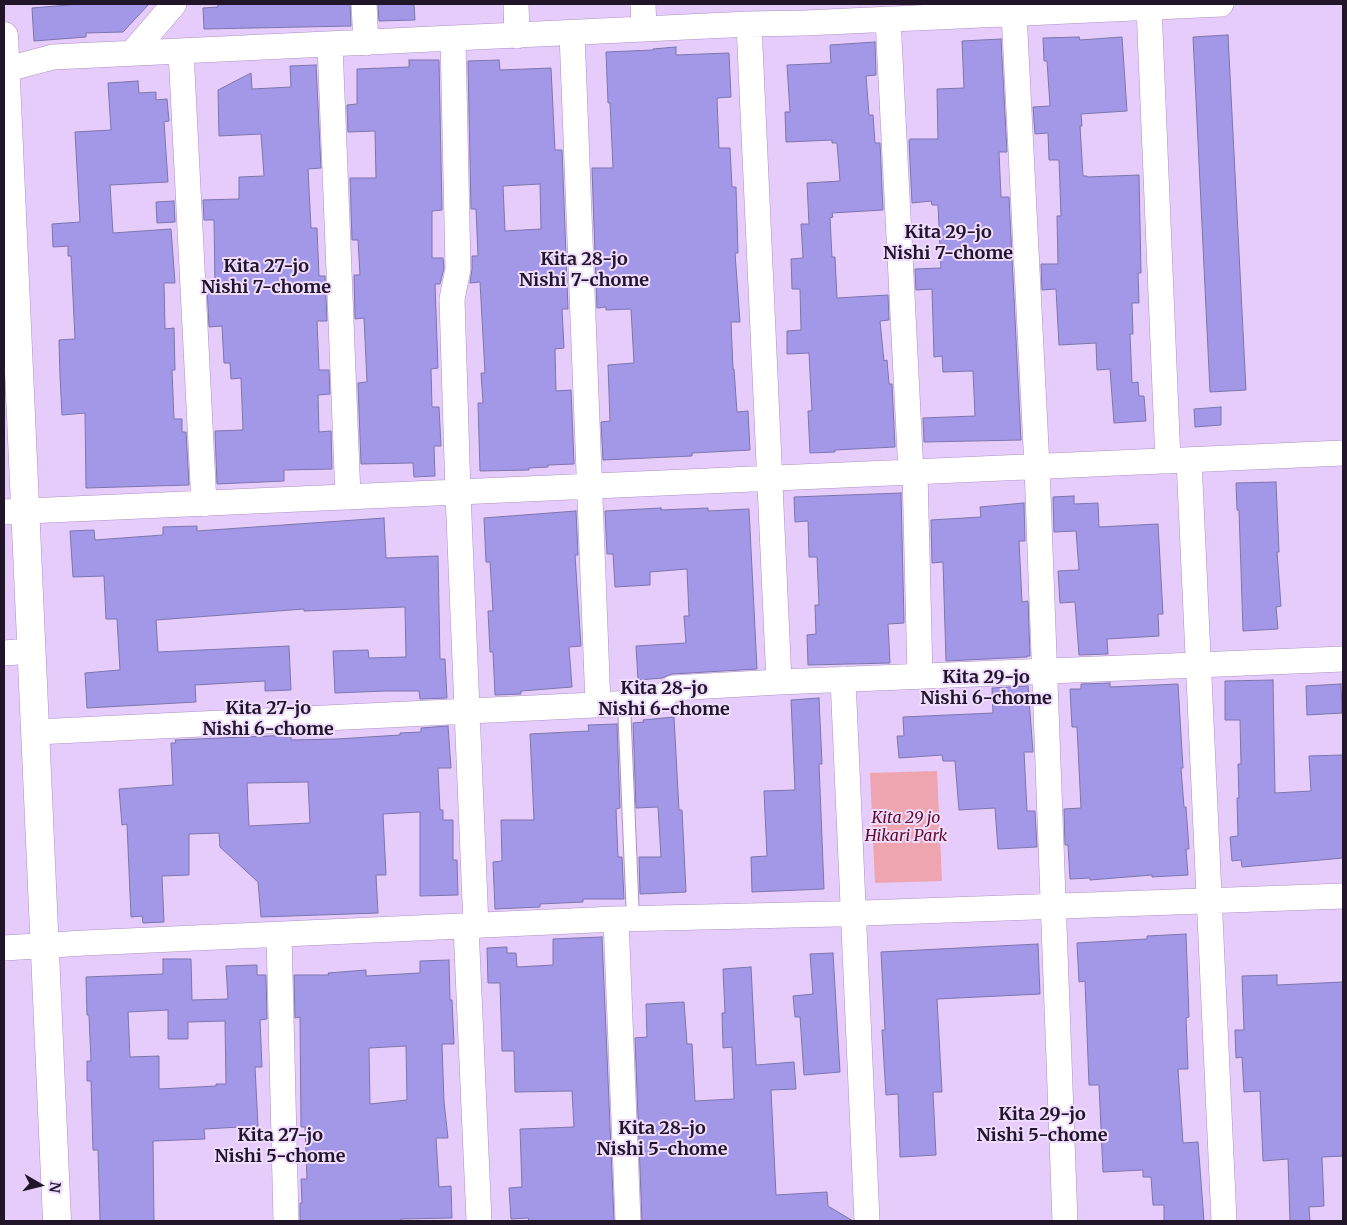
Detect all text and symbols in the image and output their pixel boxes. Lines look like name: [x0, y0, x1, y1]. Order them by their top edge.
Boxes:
district label: Kita 29-jo Nishi 7-chome: [883, 222, 1013, 264]
district label: Kita 28-jo Nishi 7-chome: [519, 249, 649, 292]
district label: Kita 27-jo Nishi 7-chome: [201, 256, 331, 298]
district label: Kita 29-jo Nishi 6-chome: [920, 667, 1052, 710]
district label: Kita 28-jo Nishi 6-chome: [598, 678, 730, 721]
district label: Kita 27-jo Nishi 6-chome: [202, 698, 334, 741]
park label: Kita 29 jo Hikari Park: [865, 808, 947, 846]
district label: Kita 29-jo Nishi 5-chome: [977, 1104, 1107, 1146]
district label: Kita 28-jo Nishi 5-chome: [597, 1118, 727, 1160]
district label: Kita 27-jo Nishi 5-chome: [215, 1125, 345, 1168]
north arrow: [15, 1160, 65, 1210]
text: N: [45, 1180, 65, 1194]

